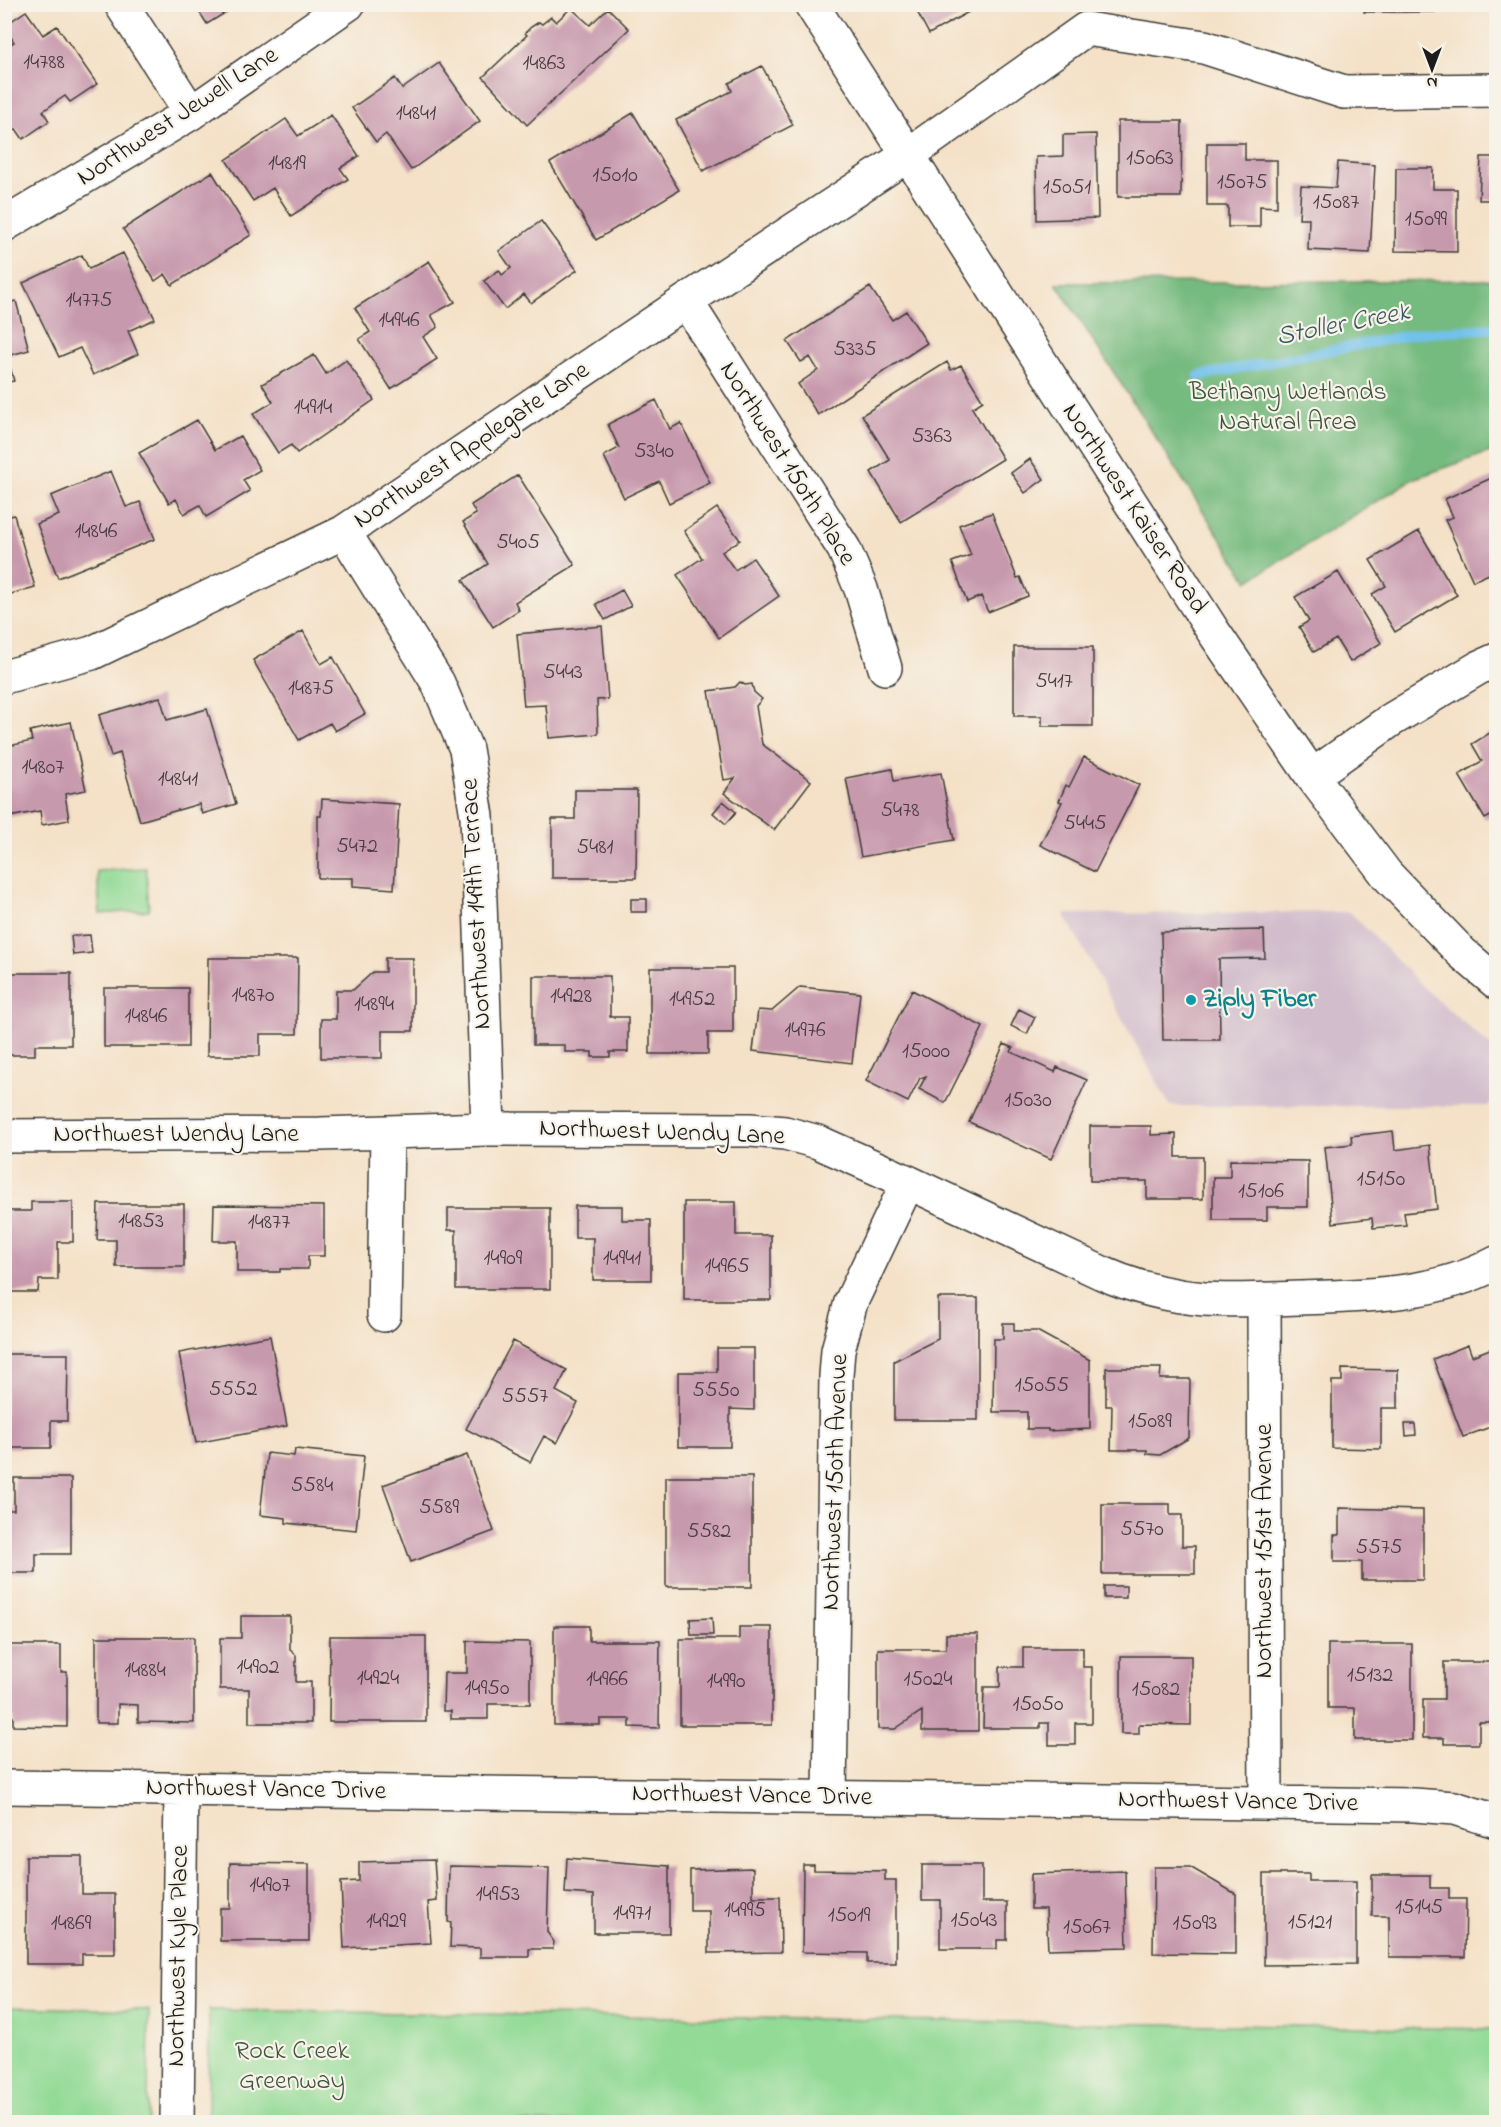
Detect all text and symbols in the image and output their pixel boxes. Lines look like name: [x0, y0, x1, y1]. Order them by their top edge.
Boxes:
street label: Northwest Jewell Lane: [70, 37, 287, 197]
north arrow: [1402, 39, 1462, 99]
house number: 14788: [23, 47, 65, 79]
house number: 14863: [522, 48, 566, 80]
text: N: [1426, 70, 1437, 94]
house number: 14841: [396, 98, 436, 130]
house number: 15063: [1126, 143, 1174, 175]
house number: 14819: [268, 148, 306, 180]
house number: 15010: [592, 160, 638, 192]
house number: 15075: [1217, 167, 1267, 199]
house number: 15051: [1043, 172, 1091, 204]
house number: 15087: [1313, 187, 1359, 219]
house number: 15099: [1405, 204, 1448, 236]
house number: 14775: [66, 285, 112, 317]
water label: Stoller Creek: [1273, 293, 1414, 357]
house number: 14946: [378, 305, 420, 337]
house number: 5335: [833, 334, 877, 366]
street label: Northwest Applegate Lane: [346, 352, 598, 539]
street label: Northwest 150th Place: [709, 355, 865, 574]
park label: Bethany Wetlands Natural Area: [1188, 374, 1387, 442]
house number: 14914: [294, 392, 332, 424]
street label: Northwest Kaiser Road: [1051, 396, 1217, 622]
house number: 5363: [912, 421, 952, 453]
house number: 5340: [634, 436, 674, 468]
house number: 14846: [74, 516, 118, 548]
house number: 5405: [496, 527, 540, 559]
house number: 5443: [543, 657, 583, 689]
house number: 5417: [1035, 666, 1073, 698]
house number: 14875: [288, 673, 334, 705]
house number: 14807: [22, 752, 64, 784]
house number: 14841: [158, 764, 198, 796]
street label: Northwest 149th Terrace: [451, 777, 503, 1031]
house number: 5478: [881, 795, 919, 827]
house number: 5445: [1063, 808, 1107, 840]
house number: 5472: [336, 831, 378, 863]
house number: 5481: [577, 832, 613, 864]
house number: 14870: [232, 980, 274, 1012]
house number: 14928: [550, 981, 592, 1013]
place label: Ziply Fiber: [1203, 981, 1317, 1019]
house number: 14952: [669, 984, 715, 1016]
house number: 14894: [354, 989, 394, 1021]
marker: Ziply Fiber: [1184, 993, 1198, 1007]
house number: 14846: [124, 1001, 168, 1033]
house number: 14976: [784, 1015, 826, 1047]
house number: 15000: [902, 1036, 950, 1068]
house number: 15030: [1004, 1085, 1052, 1117]
street label: Northwest Wendy Lane: [539, 1110, 786, 1156]
street label: Northwest Wendy Lane: [53, 1116, 299, 1154]
house number: 15150: [1357, 1164, 1405, 1196]
house number: 15106: [1238, 1176, 1284, 1208]
house number: 14853: [118, 1206, 164, 1238]
house number: 14877: [248, 1207, 290, 1239]
house number: 14909: [484, 1243, 523, 1275]
house number: 14941: [603, 1243, 641, 1275]
house number: 14965: [705, 1251, 749, 1283]
street label: Northwest 150th Avenue: [813, 1353, 859, 1611]
house number: 15055: [1015, 1370, 1069, 1402]
house number: 5552: [209, 1374, 257, 1406]
house number: 5550: [692, 1375, 740, 1407]
house number: 5557: [502, 1381, 548, 1413]
house number: 15089: [1128, 1406, 1172, 1438]
street label: Northwest 151st Avenue: [1246, 1423, 1284, 1679]
house number: 5584: [291, 1470, 333, 1502]
house number: 5589: [419, 1492, 459, 1524]
house number: 5570: [1120, 1514, 1164, 1546]
house number: 5582: [687, 1516, 731, 1548]
house number: 5575: [1356, 1532, 1402, 1564]
house number: 14902: [236, 1652, 280, 1684]
house number: 14884: [124, 1655, 166, 1687]
house number: 15132: [1347, 1660, 1393, 1692]
house number: 14924: [357, 1663, 399, 1695]
house number: 14966: [586, 1664, 628, 1696]
house number: 15024: [903, 1664, 953, 1696]
house number: 14990: [707, 1666, 745, 1698]
house number: 14950: [465, 1673, 509, 1705]
house number: 15082: [1132, 1674, 1180, 1706]
house number: 15050: [1012, 1689, 1064, 1721]
street label: Northwest Vance Drive: [145, 1769, 387, 1811]
street label: Northwest Vance Drive: [631, 1775, 873, 1817]
street label: Northwest Vance Drive: [1117, 1781, 1359, 1823]
street label: Northwest Kyle Place: [158, 1844, 200, 2067]
house number: 14907: [249, 1870, 291, 1902]
house number: 14953: [476, 1879, 520, 1911]
house number: 15145: [1395, 1892, 1443, 1924]
house number: 14995: [724, 1895, 766, 1927]
house number: 14971: [613, 1898, 651, 1930]
house number: 15019: [828, 1900, 871, 1932]
house number: 15043: [950, 1905, 998, 1937]
house number: 14929: [366, 1906, 406, 1938]
house number: 15121: [1288, 1907, 1332, 1939]
house number: 14869: [51, 1908, 92, 1940]
house number: 15093: [1173, 1908, 1217, 1940]
house number: 15067: [1063, 1912, 1111, 1944]
park label: Rock Creek Greenway: [235, 2033, 350, 2101]

